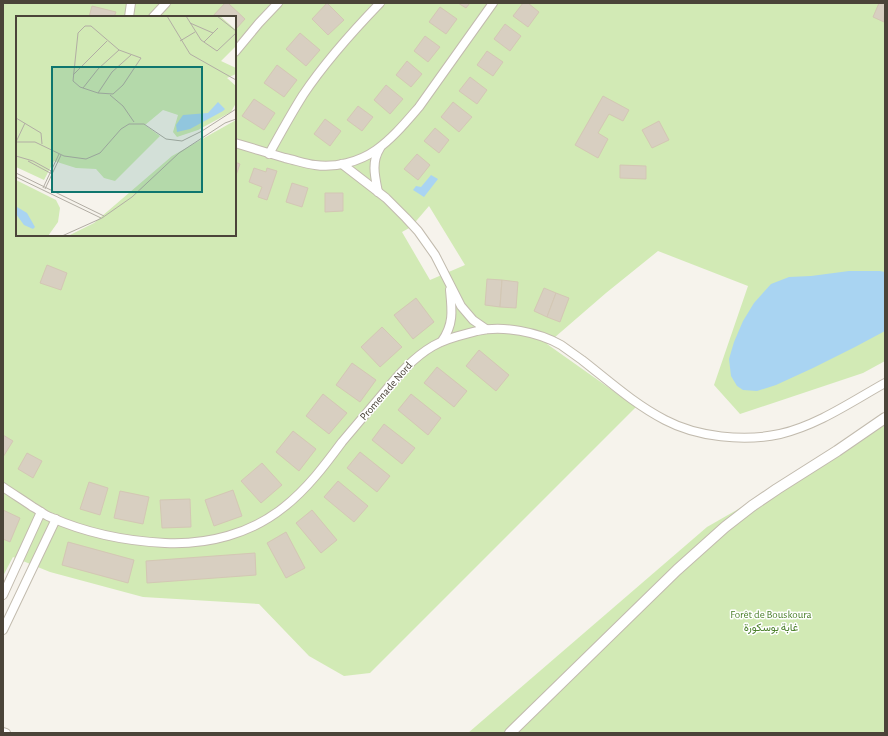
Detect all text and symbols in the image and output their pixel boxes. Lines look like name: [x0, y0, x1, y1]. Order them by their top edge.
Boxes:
inset map: [16, 16, 236, 236]
street label: Promenade Nord: [358, 359, 414, 422]
park label: Forêt de Bouskoura غابة بوسكورة: [730, 609, 812, 634]

